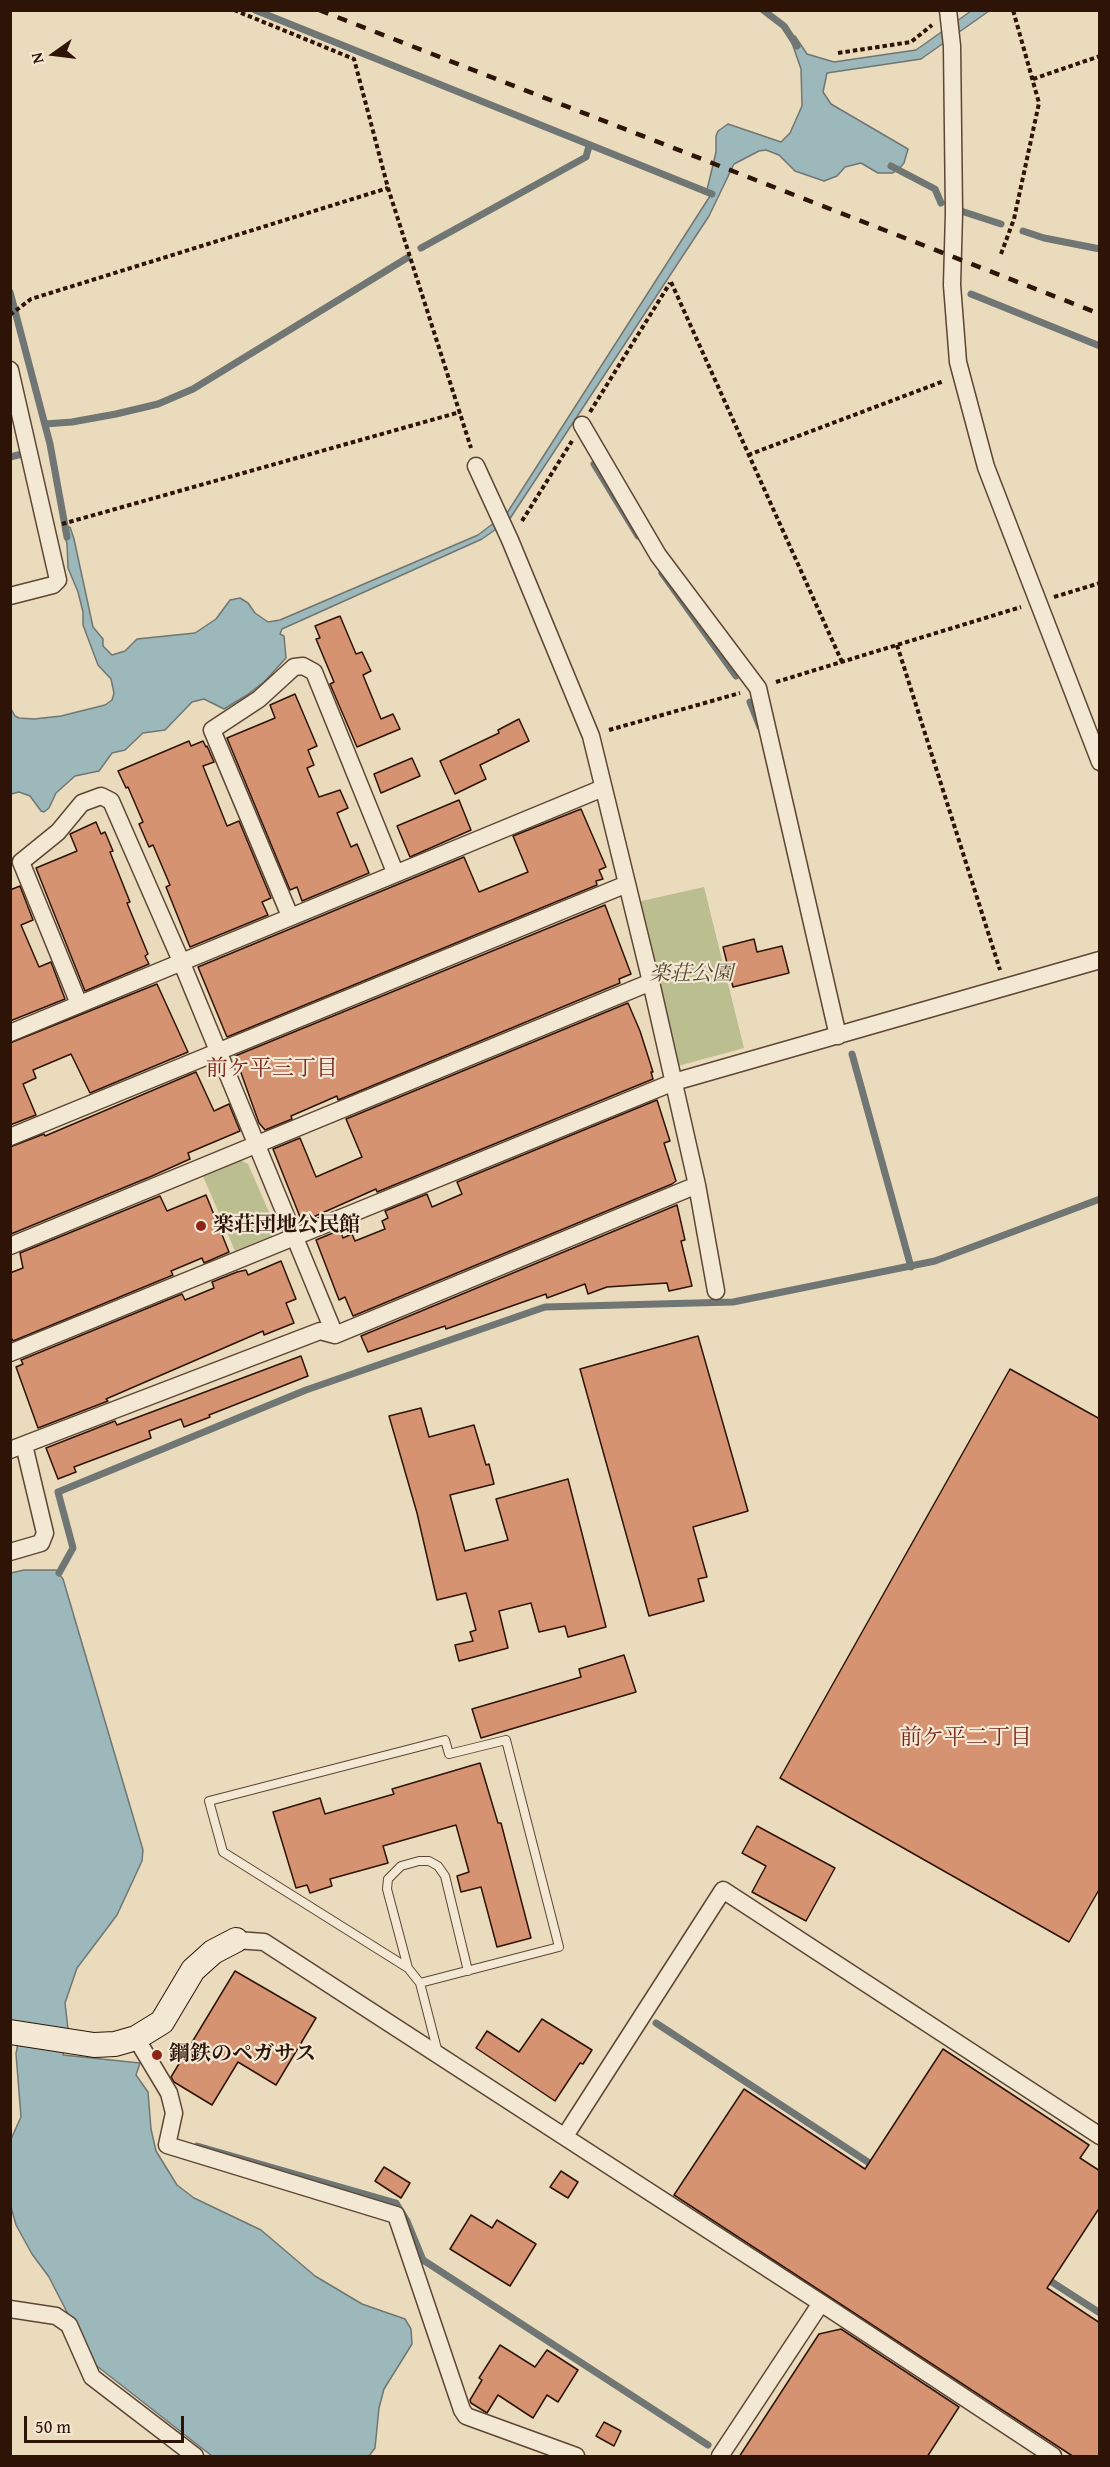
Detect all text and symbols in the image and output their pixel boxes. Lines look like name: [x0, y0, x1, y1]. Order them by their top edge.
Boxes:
north arrow: [24, 24, 84, 84]
text: N: [24, 50, 49, 66]
park label: 楽荘公園: [649, 962, 733, 988]
district label: 前ケ平三丁目: [206, 1056, 338, 1082]
place label: 楽荘団地公民館: [213, 1213, 360, 1239]
marker: 楽荘団地公民館: [194, 1219, 208, 1233]
district label: 前ケ平二丁目: [900, 1725, 1032, 1751]
place label: 鋼鉄のペガサス: [169, 2042, 316, 2068]
marker: 鋼鉄のペガサス: [150, 2048, 164, 2062]
scale bar: [27, 2404, 188, 2442]
text: 50 m: [35, 2413, 71, 2440]

